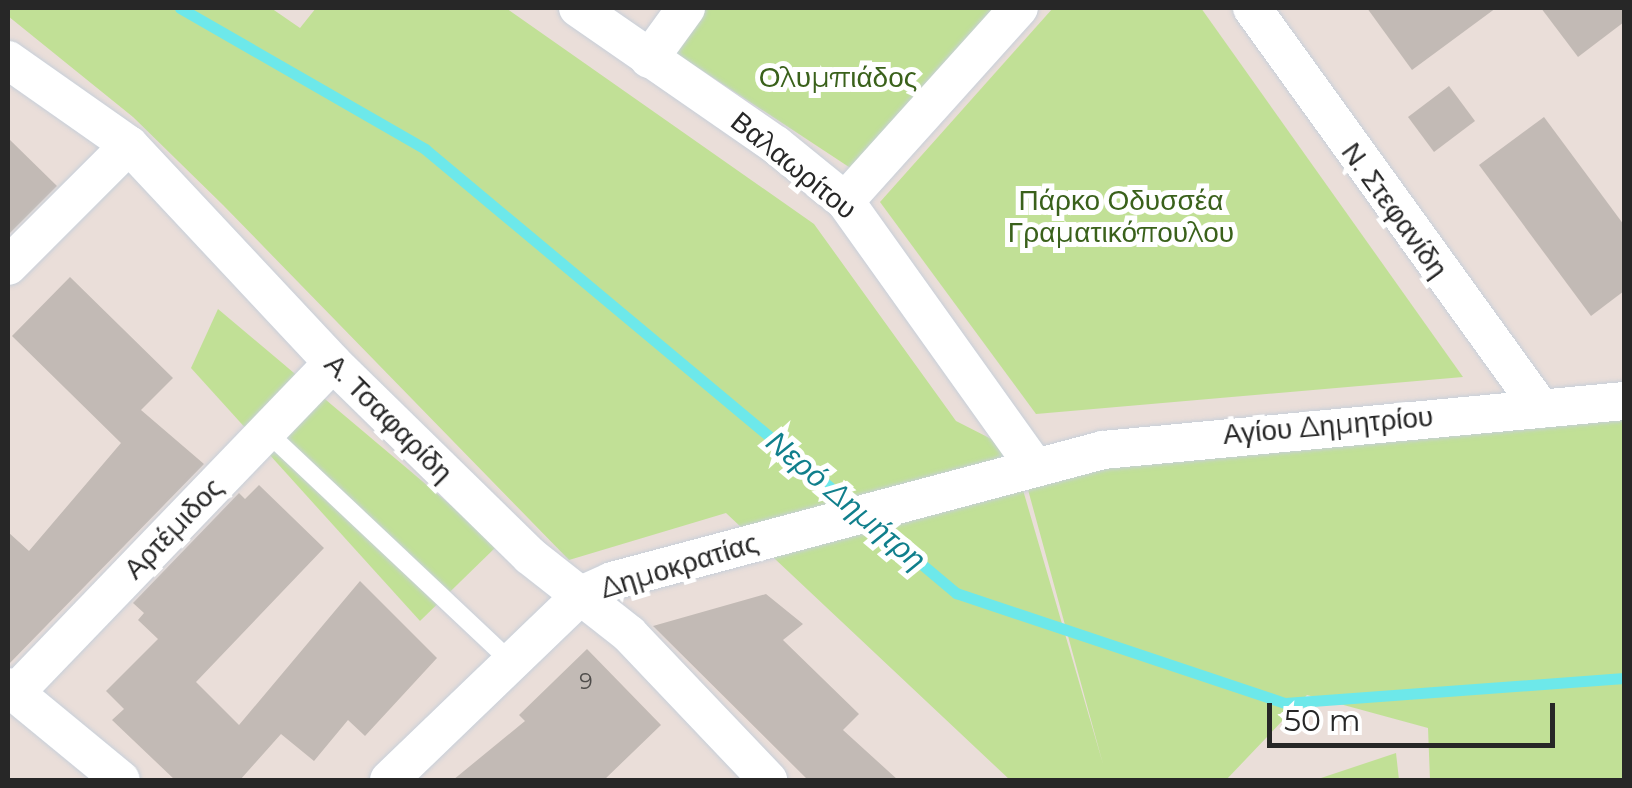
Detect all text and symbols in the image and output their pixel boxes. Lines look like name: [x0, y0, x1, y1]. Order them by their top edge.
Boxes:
park label: Ολυμπιάδος: [759, 60, 917, 94]
street label: Βαλαωρίτου: [724, 104, 864, 226]
street label: Ν. Στεφανίδη: [1335, 136, 1455, 284]
park label: Πάρκο Οδυσσέα Γραματικόπουλου: [1008, 183, 1234, 249]
street label: Α. Τσαφαρίδη: [318, 347, 460, 489]
street label: Αγίου Δημητρίου: [1221, 399, 1435, 451]
water label: Νερό Δημήτρη: [759, 424, 933, 578]
street label: Αρτέμιδος: [117, 470, 229, 586]
street label: Δημοκρατίας: [596, 525, 762, 605]
house number: 9: [579, 669, 593, 695]
scale bar: [1272, 683, 1560, 745]
text: 50 m: [1284, 702, 1361, 739]

